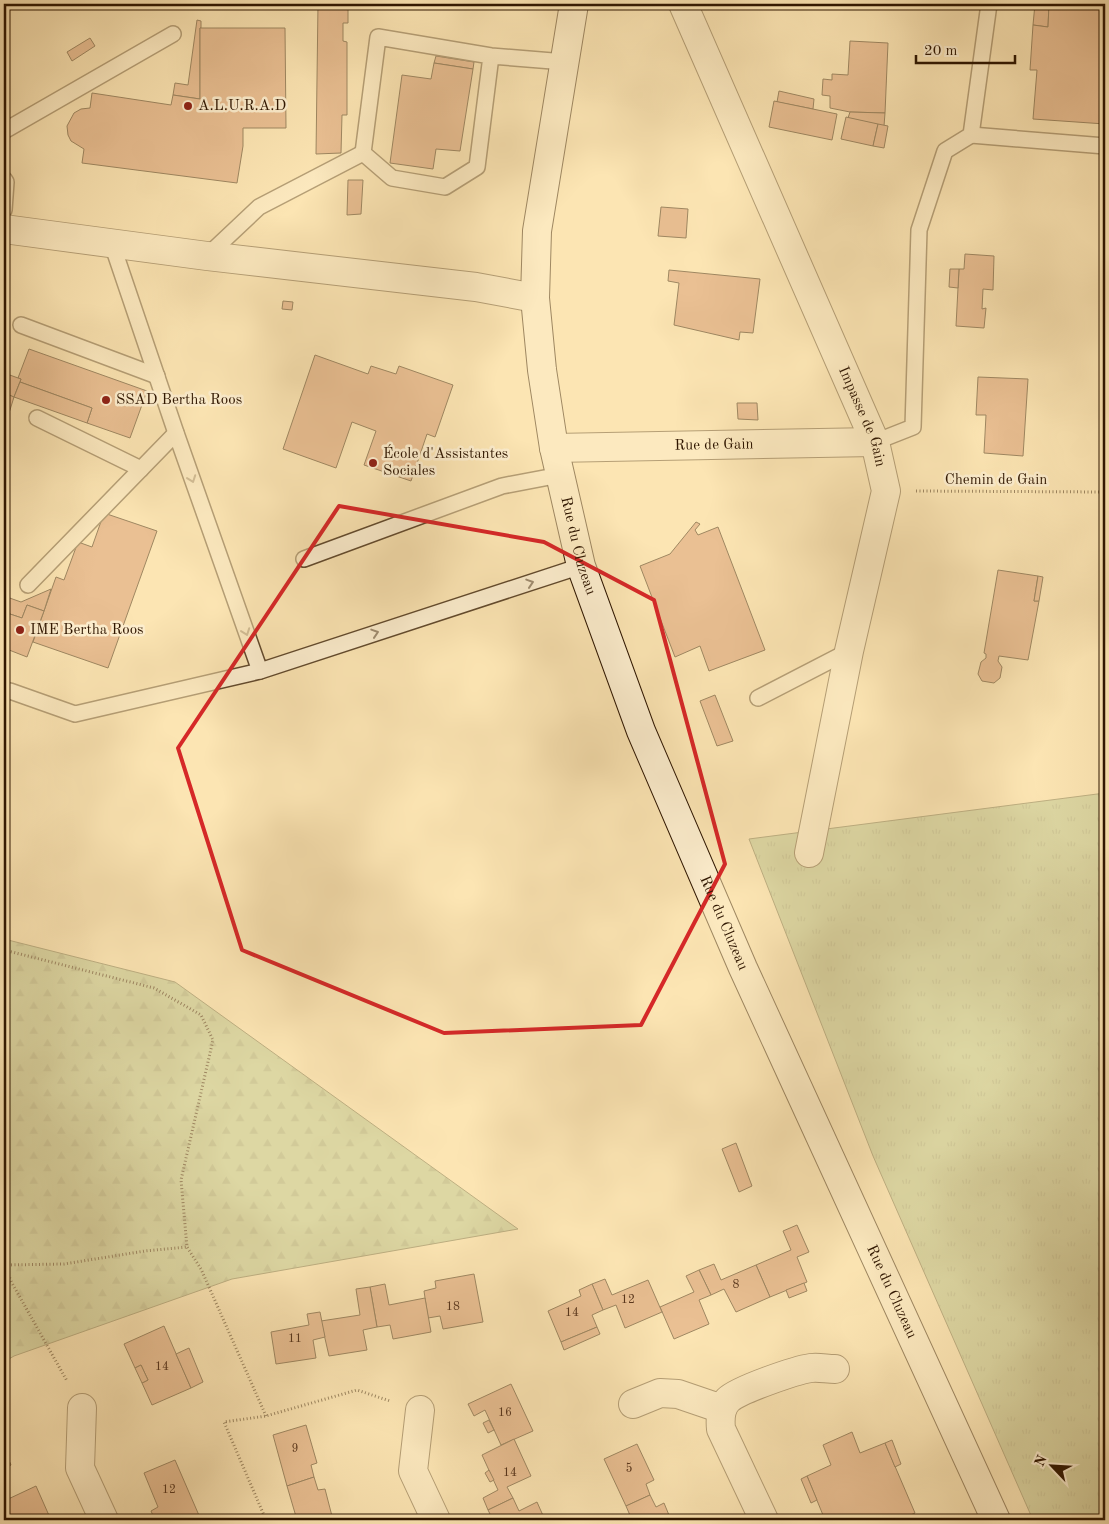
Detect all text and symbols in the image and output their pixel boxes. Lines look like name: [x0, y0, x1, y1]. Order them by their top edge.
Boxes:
scale bar: [916, 32, 1015, 64]
text: 20 m: [924, 44, 958, 59]
place label: A.L.U.R.A.D: [198, 99, 286, 114]
marker: A.L.U.R.A.D: [182, 100, 194, 112]
street label: Impasse de Gain: [835, 364, 888, 468]
place label: SSAD Bertha Roos: [116, 393, 242, 408]
marker: SSAD Bertha Roos: [100, 394, 112, 406]
street label: Rue de Gain: [674, 437, 754, 453]
place label: École d'Assistantes Sociales: [383, 444, 508, 479]
marker: École d'Assistantes Sociales: [367, 457, 379, 469]
street label: Chemin de Gain: [945, 473, 1047, 488]
one-way arrow: [186, 474, 196, 483]
street label: Rue du Cluzeau: [558, 495, 598, 597]
one-way arrow: [525, 578, 534, 588]
place label: IME Bertha Roos: [30, 623, 144, 638]
marker: IME Bertha Roos: [14, 624, 26, 636]
one-way arrow: [240, 627, 250, 636]
one-way arrow: [371, 629, 379, 639]
street label: Rue du Cluzeau: [697, 874, 751, 972]
street label: Rue du Cluzeau: [863, 1243, 919, 1341]
house number: 8: [733, 1279, 740, 1291]
house number: 12: [621, 1294, 635, 1306]
house number: 18: [446, 1301, 460, 1313]
house number: 14: [565, 1307, 579, 1319]
house number: 11: [288, 1333, 302, 1345]
house number: 14: [155, 1361, 169, 1373]
house number: 16: [498, 1407, 512, 1419]
north arrow: [1026, 1442, 1076, 1492]
house number: 9: [292, 1443, 298, 1455]
text: N: [1033, 1453, 1050, 1469]
house number: 5: [626, 1462, 633, 1475]
house number: 14: [503, 1467, 517, 1479]
house number: 12: [162, 1484, 176, 1496]

